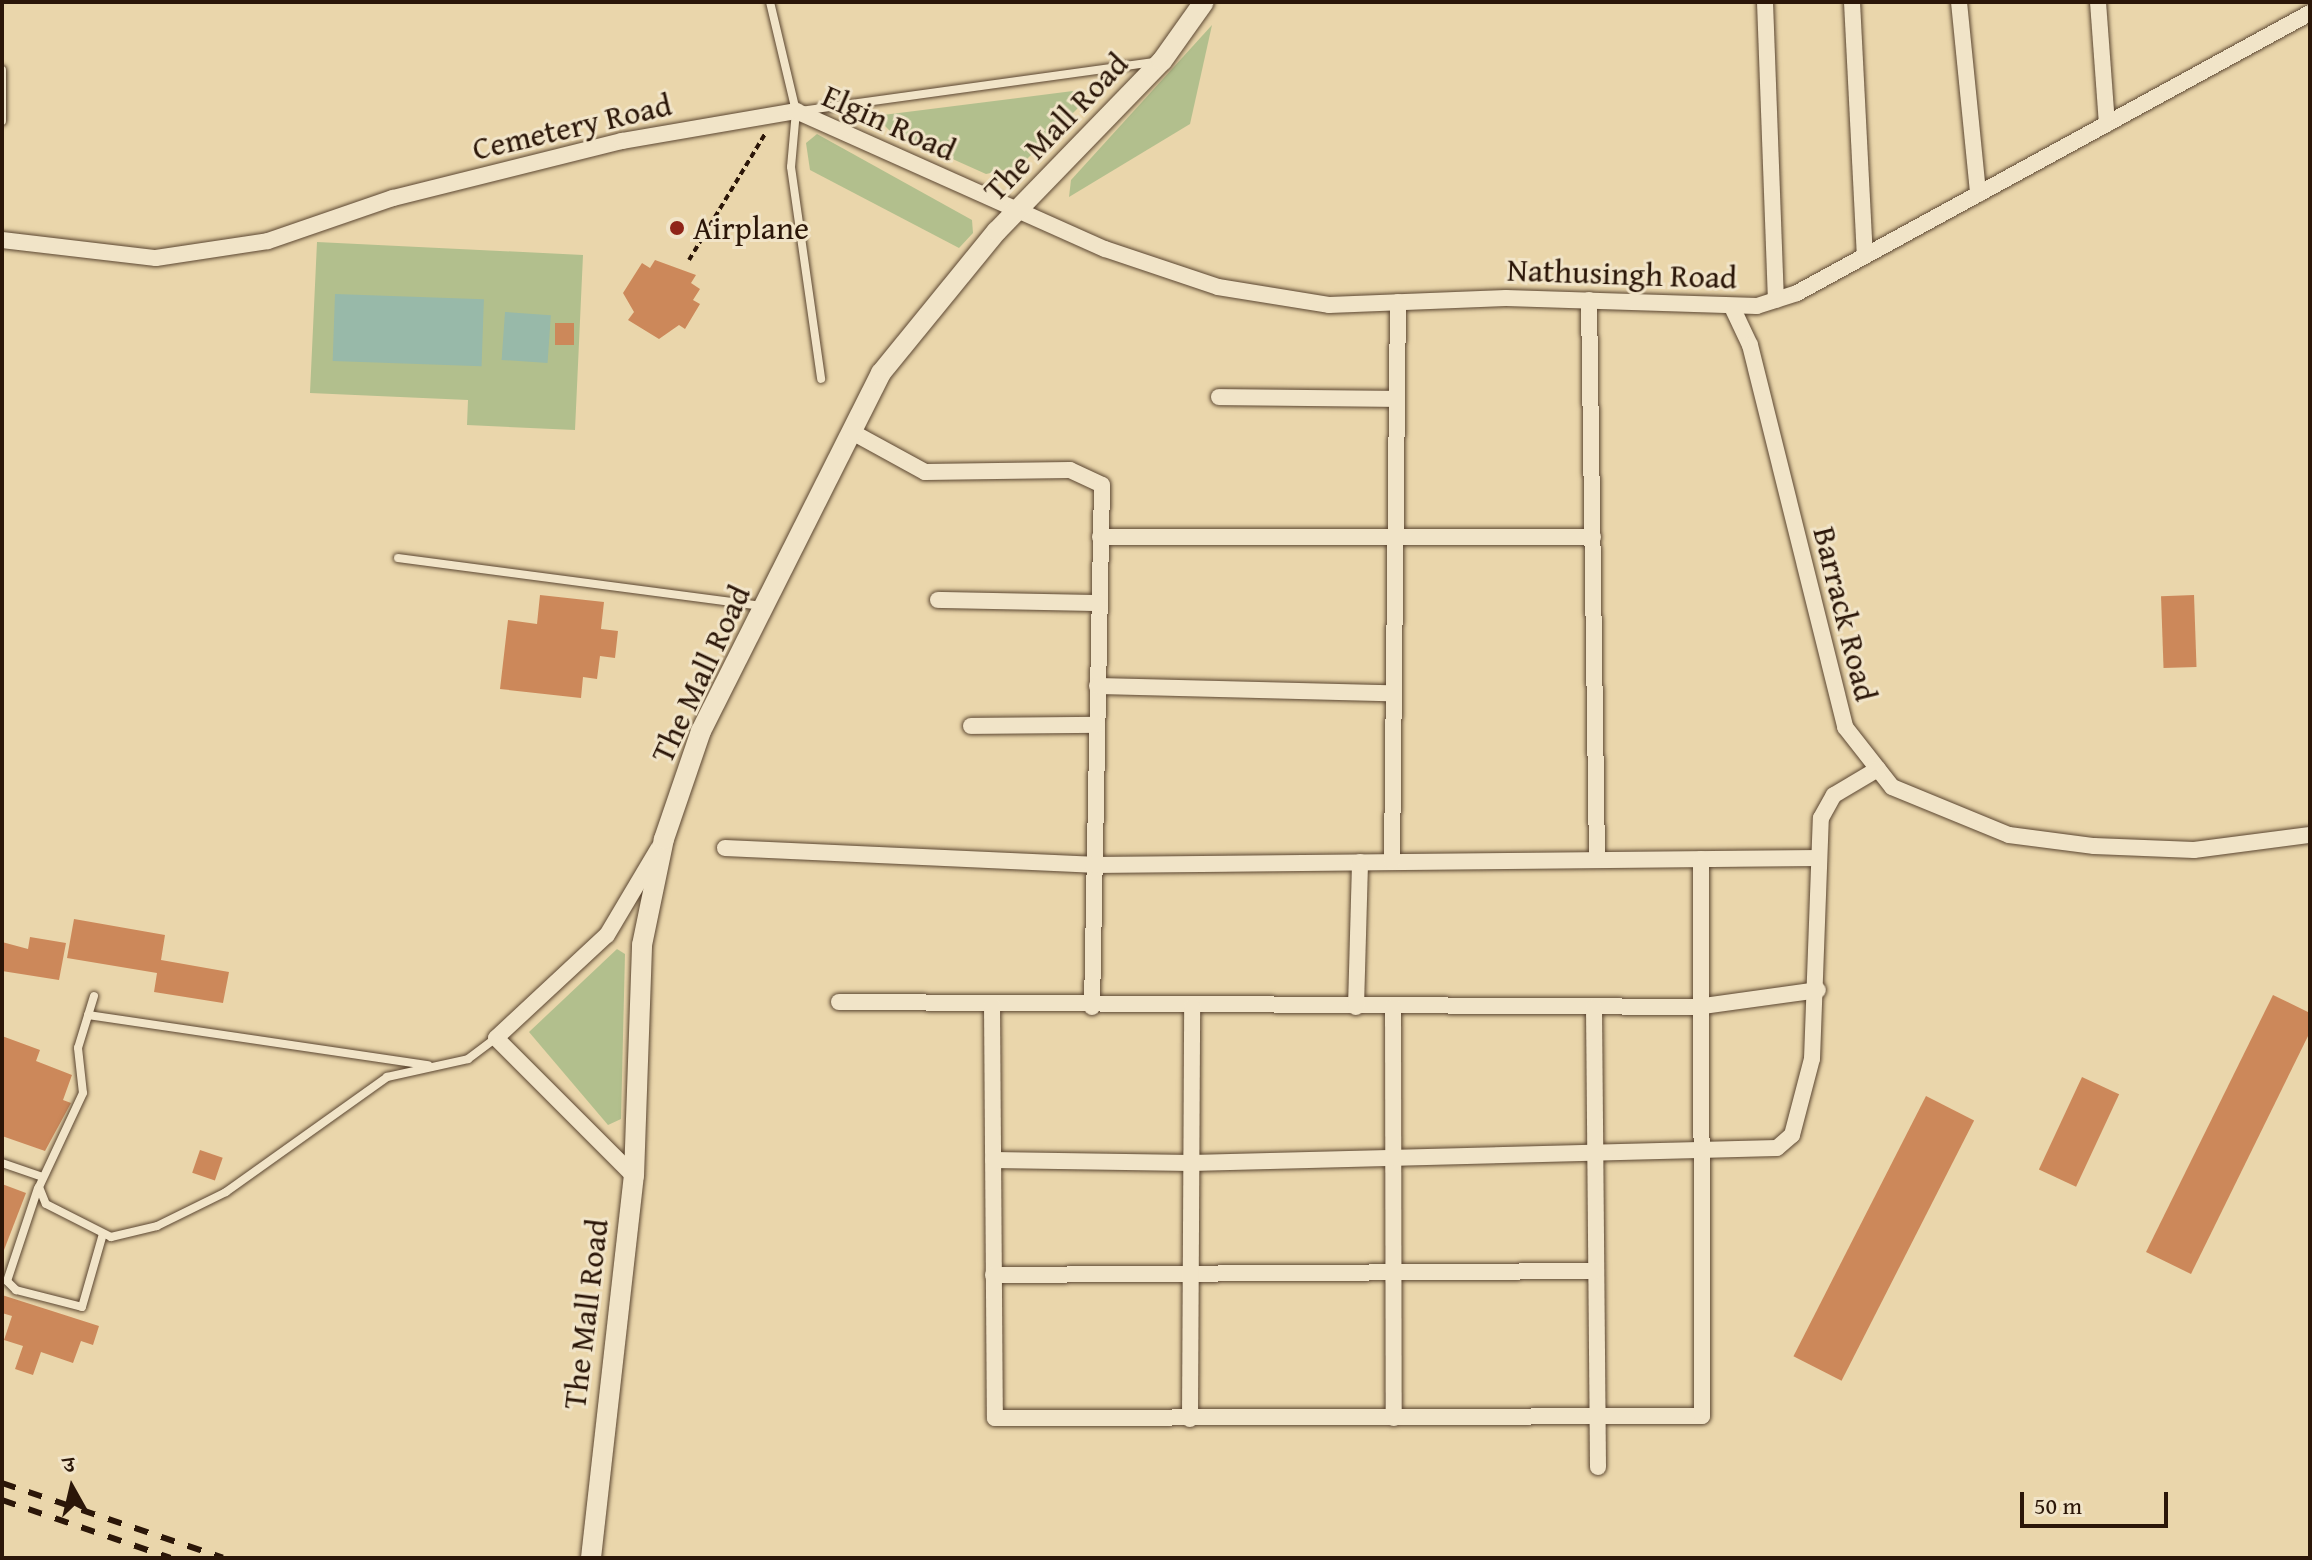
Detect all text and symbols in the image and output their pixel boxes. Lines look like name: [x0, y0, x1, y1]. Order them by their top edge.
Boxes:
street label: The Mall Road: [976, 45, 1136, 209]
street label: Elgin Road: [816, 77, 962, 169]
street label: Cemetery Road: [469, 85, 675, 169]
place label: Airplane: [693, 209, 809, 247]
marker: Airplane: [668, 219, 686, 237]
street label: Nathusingh Road: [1506, 251, 1738, 297]
street label: Barrack Road: [1805, 523, 1885, 705]
street label: The Mall Road: [643, 579, 759, 769]
street label: The Mall Road: [555, 1217, 617, 1411]
north arrow: [32, 1448, 112, 1528]
text: उ: [61, 1448, 76, 1481]
scale bar: [2024, 1476, 2172, 1526]
text: 50 m: [2034, 1488, 2082, 1523]

